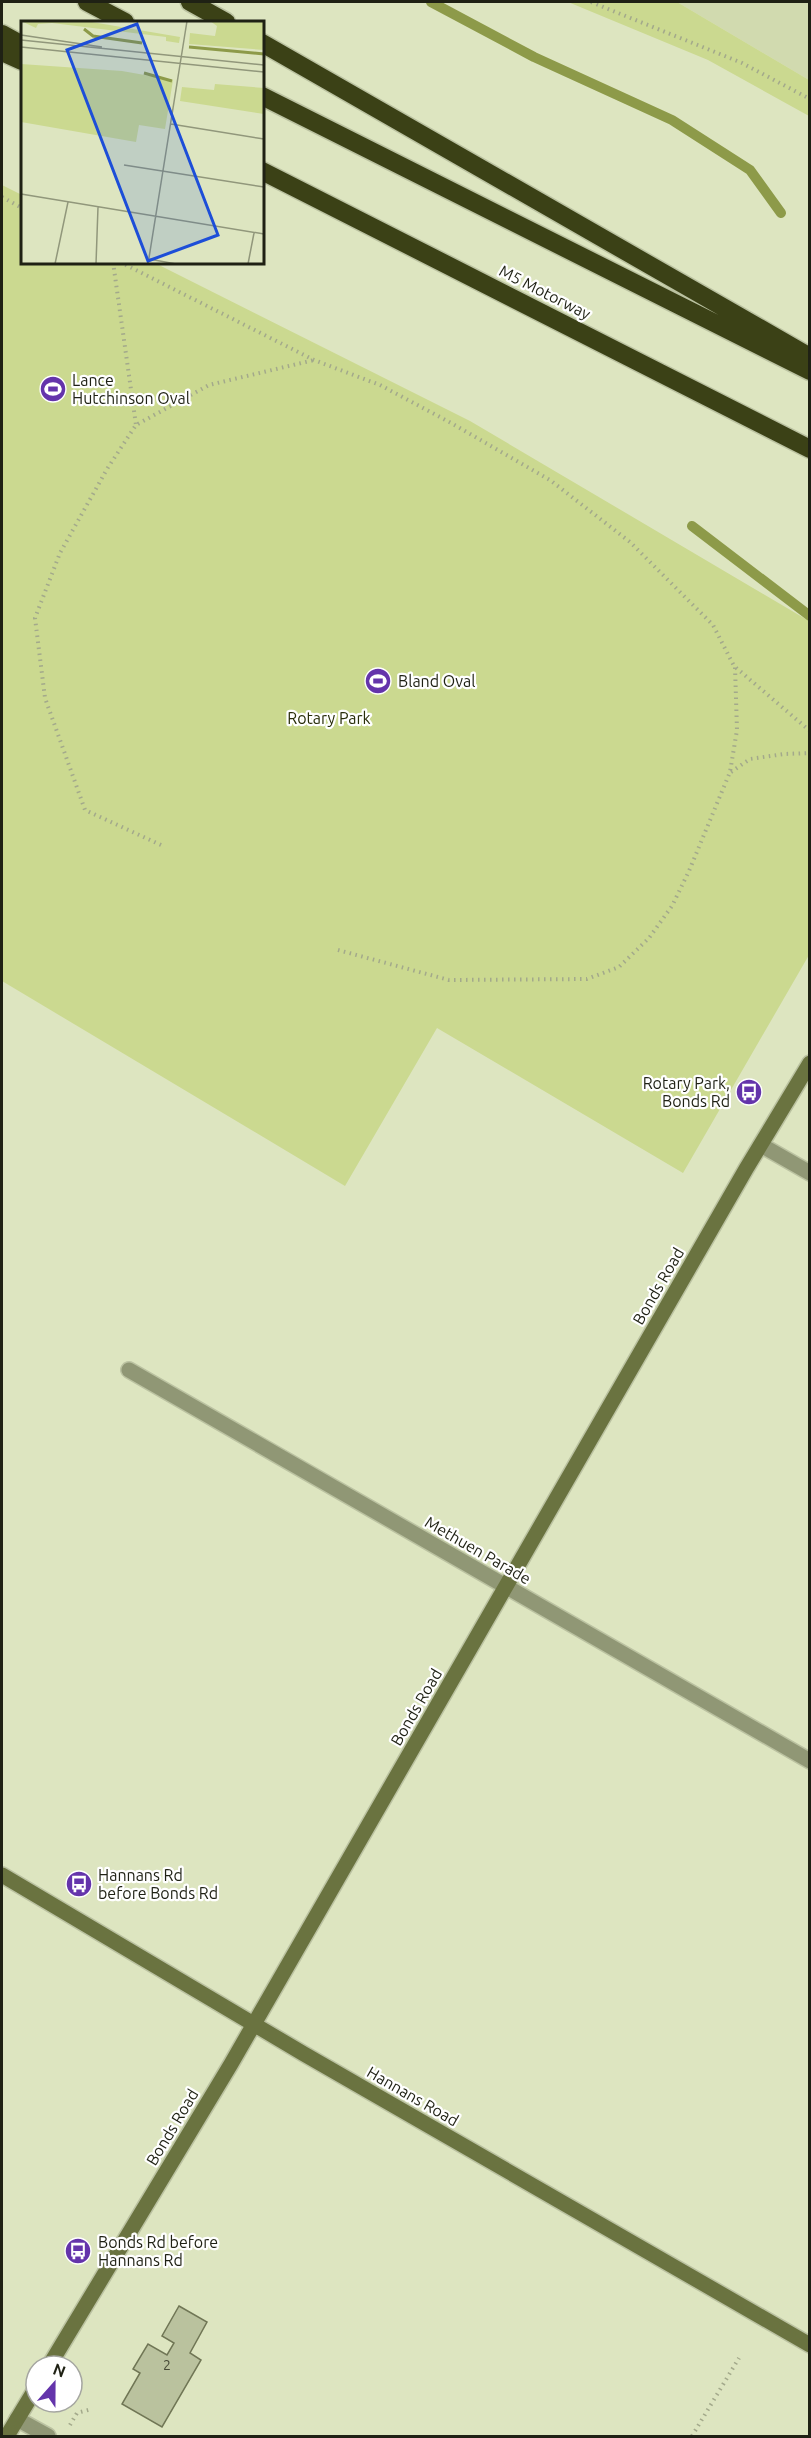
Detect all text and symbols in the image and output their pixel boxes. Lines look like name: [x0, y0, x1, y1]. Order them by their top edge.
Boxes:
inset map: [21, 21, 264, 264]
street label: M5 Motorway: [496, 261, 594, 323]
place label: Lance Hutchinson Oval: [72, 371, 190, 407]
sports icon: Lance Hutchinson Oval: [38, 374, 68, 404]
sports icon: Bland Oval: [363, 666, 393, 696]
place label: Bland Oval: [398, 672, 475, 690]
park label: Rotary Park: [287, 709, 371, 727]
place label: Rotary Park, Bonds Rd: [643, 1074, 730, 1110]
bus stop icon: Rotary Park, Bonds Rd: [734, 1077, 764, 1107]
street label: Bonds Road: [629, 1244, 687, 1328]
street label: Methuen Parade: [422, 1512, 534, 1588]
street label: Bonds Road: [387, 1665, 445, 1749]
place label: Hannans Rd before Bonds Rd: [98, 1866, 218, 1902]
bus stop icon: Hannans Rd before Bonds Rd: [64, 1869, 94, 1899]
street label: Hannans Road: [364, 2063, 462, 2129]
street label: Bonds Road: [142, 2086, 202, 2168]
place label: Bonds Rd before Hannans Rd: [98, 2233, 218, 2269]
bus stop icon: Bonds Rd before Hannans Rd: [63, 2236, 93, 2266]
north arrow: [24, 2354, 84, 2414]
house number: 2: [163, 2357, 171, 2373]
text: N: [51, 2359, 68, 2381]

